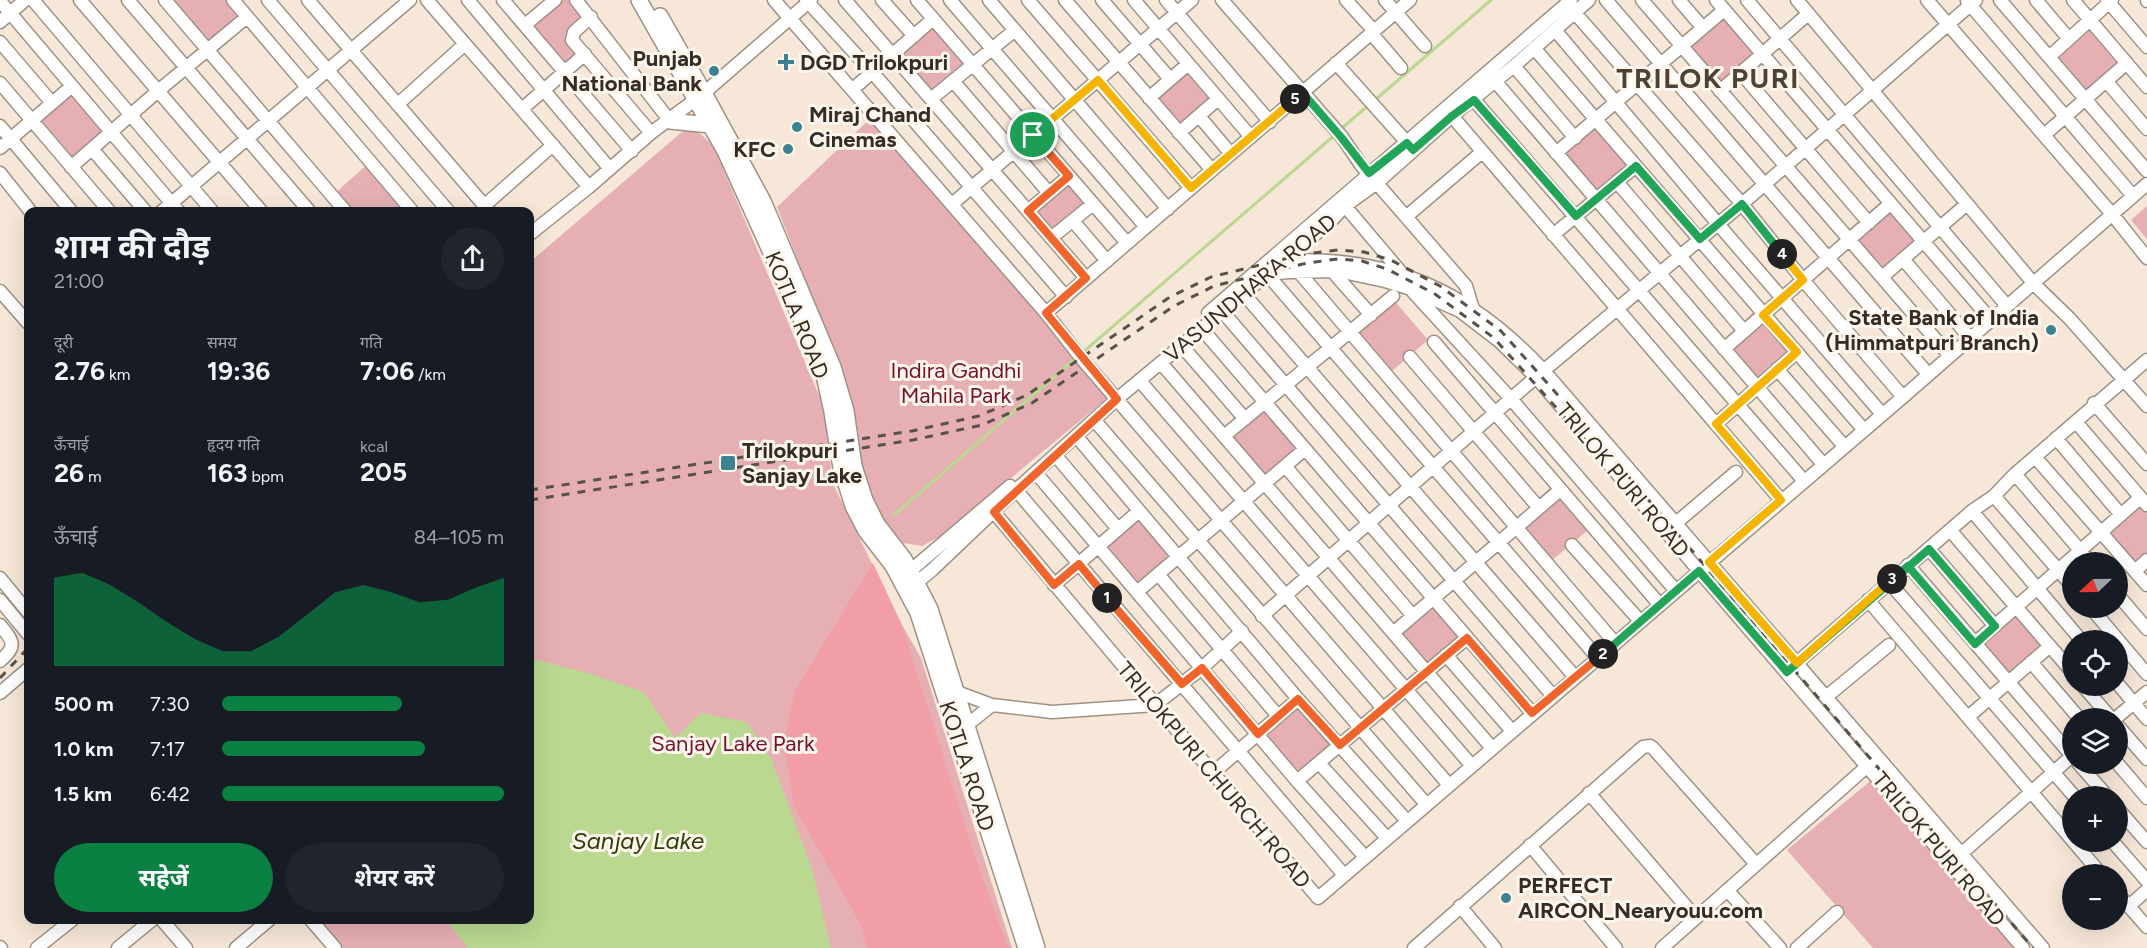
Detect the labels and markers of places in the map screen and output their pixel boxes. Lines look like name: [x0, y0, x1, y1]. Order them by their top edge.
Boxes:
place label: Punjab National Bank: [561, 45, 702, 97]
place label: DGD Trilokpuri: [800, 49, 948, 76]
marker: DGD Trilokpuri: [777, 53, 795, 71]
marker: Punjab National Bank: [707, 64, 721, 78]
pin: 5: [1280, 84, 1310, 114]
place label: Miraj Chand Cinemas: [809, 101, 931, 153]
pin: [1007, 109, 1058, 160]
marker: Miraj Chand Cinemas: [790, 120, 804, 134]
place label: KFC: [733, 136, 776, 163]
marker: KFC: [781, 142, 795, 156]
pin: 4: [1767, 239, 1797, 269]
place label: State Bank of India (Himmatpuri Branch): [1825, 304, 2039, 356]
marker: State Bank of India (Himmatpuri Branch): [2044, 323, 2058, 337]
place label: Trilokpuri Sanjay Lake: [742, 437, 862, 489]
marker: Trilokpuri Sanjay Lake: [719, 454, 737, 472]
pin: 3: [1877, 564, 1907, 594]
pin: 1: [1092, 583, 1122, 613]
pin: 2: [1588, 639, 1618, 669]
place label: PERFECT AIRCON_Nearyouu.com: [1518, 872, 1763, 924]
marker: PERFECT AIRCON_Nearyouu.com: [1499, 891, 1513, 905]

